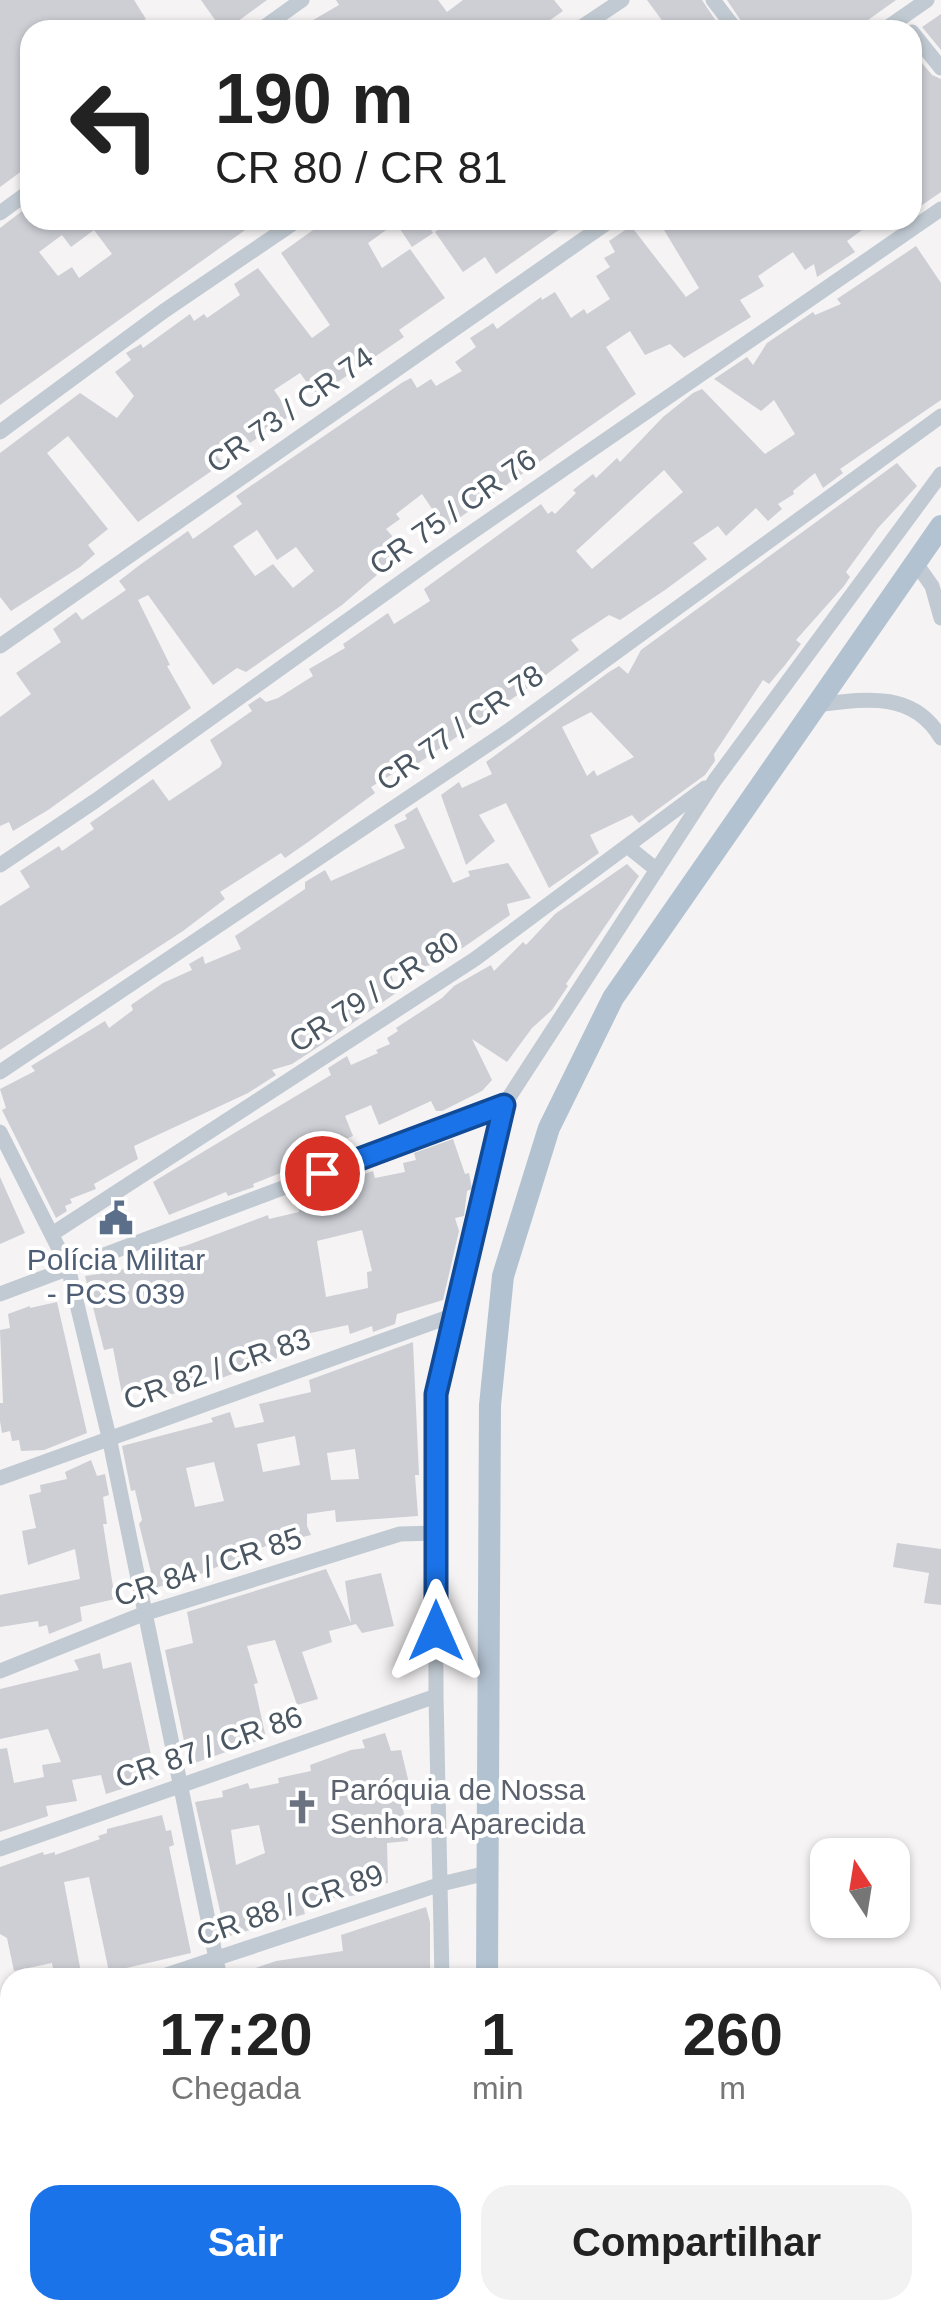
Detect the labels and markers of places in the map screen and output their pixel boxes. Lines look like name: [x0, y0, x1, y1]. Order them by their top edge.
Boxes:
pin: [280, 1131, 365, 1216]
public building icon: Polícia Militar - PCS 039: [97, 1199, 135, 1237]
place label: Polícia Militar - PCS 039: [27, 1243, 205, 1310]
place label: Paróquia de Nossa Senhora Aparecida: [330, 1773, 586, 1840]
church icon: Paróquia de Nossa Senhora Aparecida: [283, 1788, 321, 1826]

